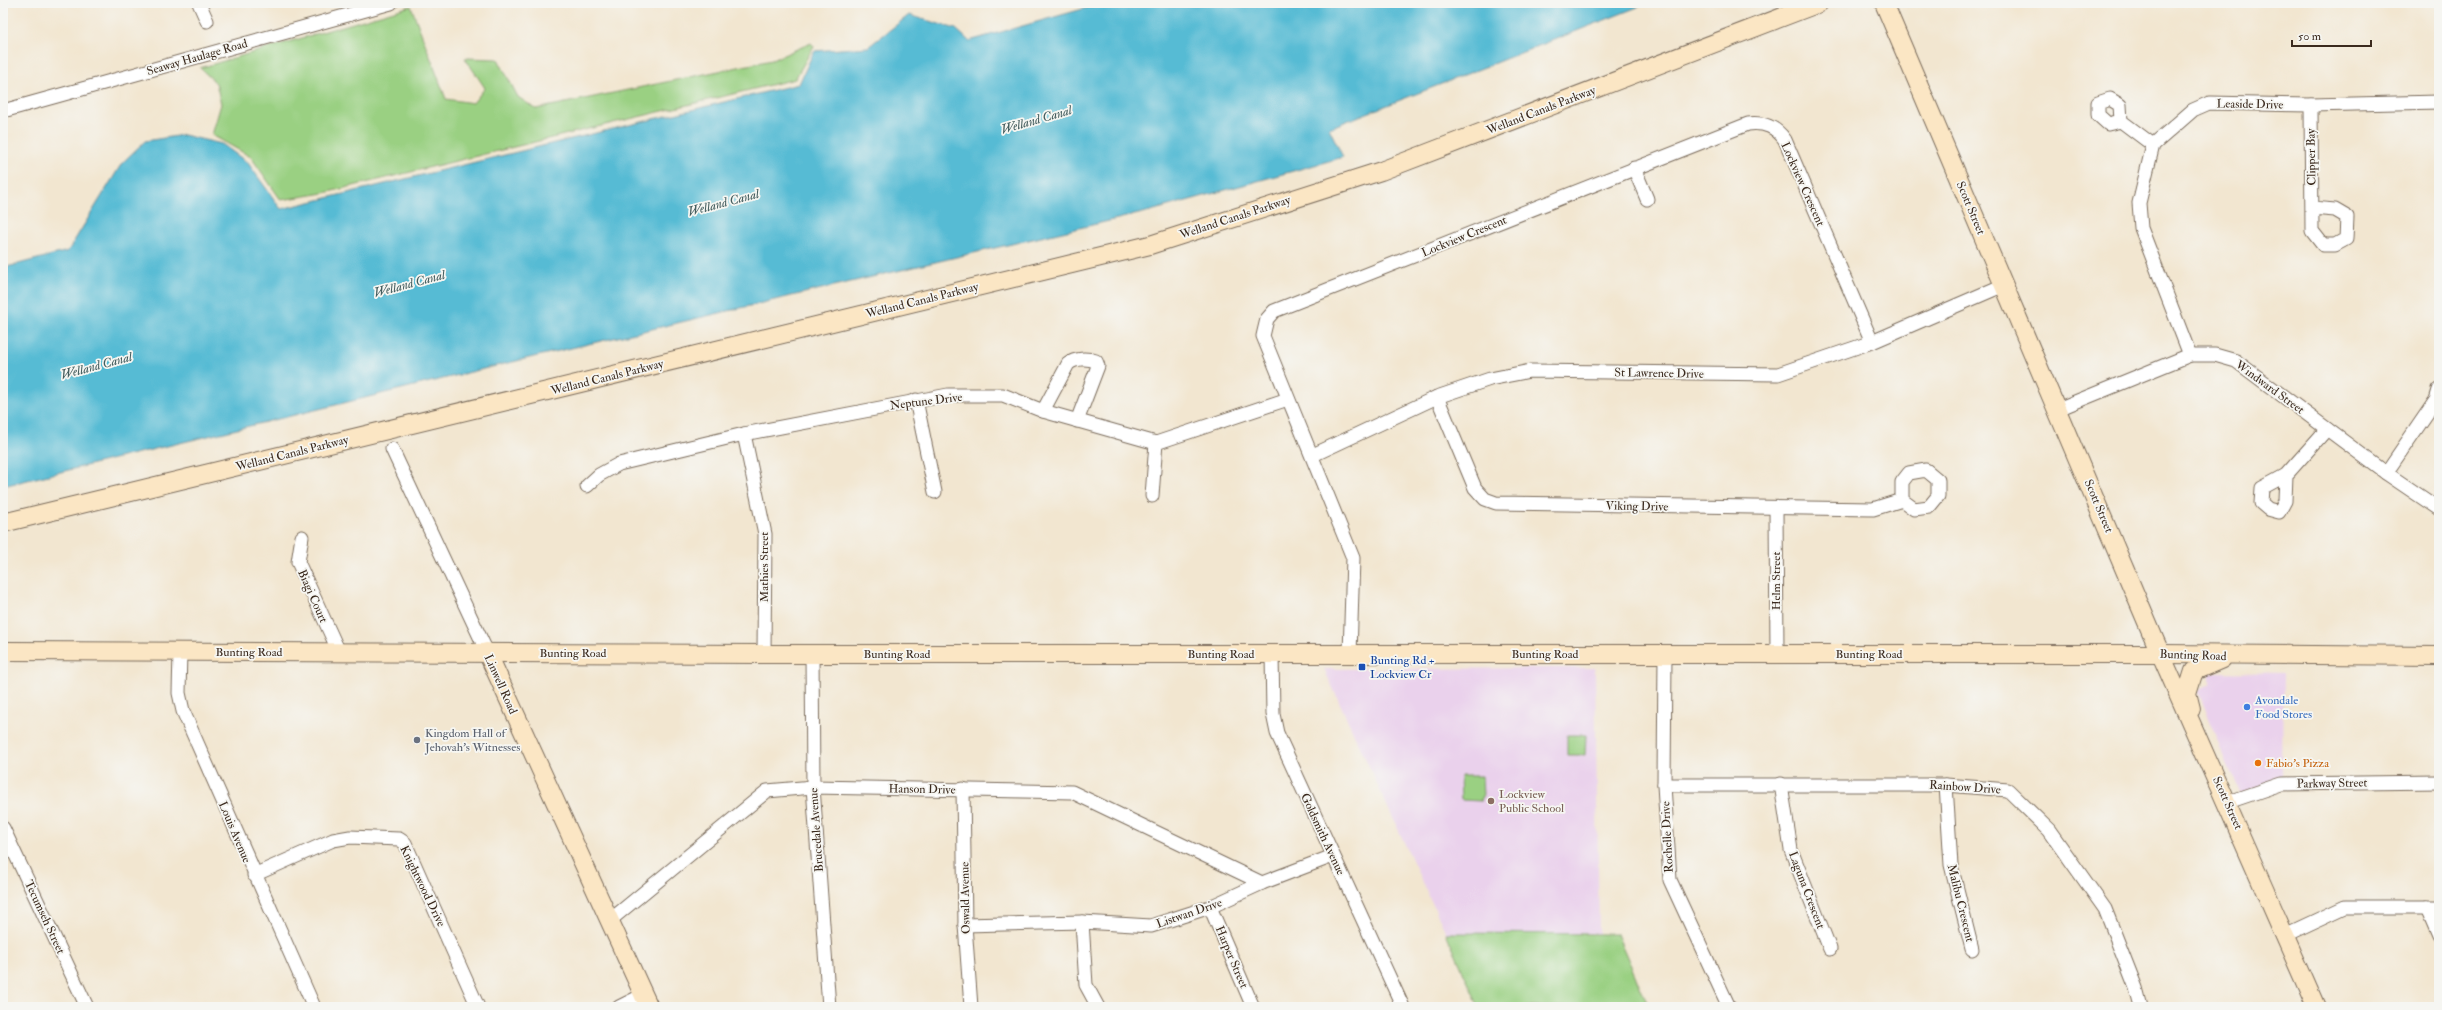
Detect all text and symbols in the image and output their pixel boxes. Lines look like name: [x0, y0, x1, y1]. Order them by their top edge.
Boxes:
scale bar: [2292, 22, 2371, 48]
text: 50 m: [2298, 29, 2322, 44]
street label: Seaway Haulage Road: [145, 36, 249, 79]
street label: Welland Canals Parkway: [1484, 83, 1598, 139]
street label: Leaside Drive: [2216, 96, 2284, 113]
water label: Welland Canal: [999, 102, 1075, 138]
street label: Clipper Bay: [2303, 128, 2319, 186]
street label: Lockview Crescent: [1777, 140, 1828, 229]
street label: Scott Street: [1953, 179, 1989, 237]
water label: Welland Canal: [686, 186, 762, 220]
street label: Welland Canals Parkway: [1177, 192, 1293, 243]
street label: Lockview Crescent: [1419, 213, 1509, 260]
water label: Welland Canal: [372, 267, 448, 301]
street label: Welland Canals Parkway: [863, 279, 981, 322]
water label: Welland Canal: [59, 349, 135, 383]
street label: Welland Canals Parkway: [548, 356, 666, 399]
street label: Windward Street: [2232, 357, 2307, 417]
street label: St Lawrence Drive: [1614, 365, 1704, 382]
street label: Neptune Drive: [889, 390, 963, 413]
street label: Welland Canals Parkway: [233, 432, 351, 475]
street label: Scott Street: [2081, 477, 2117, 535]
street label: Viking Drive: [1606, 498, 1668, 515]
street label: Mathies Street: [757, 532, 772, 602]
street label: Helm Street: [1769, 552, 1784, 610]
street label: Biagi Court: [294, 567, 331, 625]
street label: Bunting Road: [216, 645, 283, 660]
street label: Bunting Road: [540, 646, 607, 661]
street label: Bunting Road: [864, 647, 931, 662]
street label: Bunting Road: [1188, 647, 1255, 662]
street label: Bunting Road: [1512, 647, 1579, 662]
street label: Bunting Road: [1836, 647, 1903, 662]
street label: Bunting Road: [2159, 647, 2227, 664]
street label: Linwell Road: [481, 652, 520, 717]
place label: Bunting Rd + Lockview Cr: [1370, 653, 1435, 682]
marker: Bunting Rd + Lockview Cr: [1357, 662, 1367, 672]
place label: Avondale Food Stores: [2254, 693, 2312, 722]
marker: Avondale Food Stores: [2242, 702, 2252, 712]
place label: Kingdom Hall of Jehovah's Witnesses: [424, 726, 520, 755]
marker: Kingdom Hall of Jehovah's Witnesses: [412, 735, 422, 745]
place label: Fabio's Pizza: [2266, 756, 2330, 771]
marker: Fabio's Pizza: [2253, 758, 2263, 768]
street label: Scott Street: [2209, 774, 2246, 832]
street label: Parkway Street: [2297, 775, 2368, 792]
street label: Rainbow Drive: [1929, 778, 2001, 797]
street label: Hanson Drive: [888, 781, 956, 798]
street label: Brucedale Avenue: [806, 787, 827, 873]
place label: Lockview Public School: [1499, 787, 1564, 816]
street label: Goldsmith Avenue: [1297, 791, 1348, 878]
marker: Lockview Public School: [1486, 796, 1496, 806]
street label: Louis Avenue: [215, 799, 254, 865]
street label: Rochelle Drive: [1658, 801, 1677, 873]
street label: Knightwood Drive: [396, 843, 449, 929]
street label: Laguna Crescent: [1785, 849, 1828, 931]
street label: Oswald Avenue: [957, 862, 974, 934]
street label: Malibu Crescent: [1944, 863, 1977, 944]
street label: Tecumseh Street: [21, 878, 68, 957]
street label: Listwan Drive: [1154, 895, 1224, 932]
street label: Harper Street: [1212, 924, 1251, 991]

